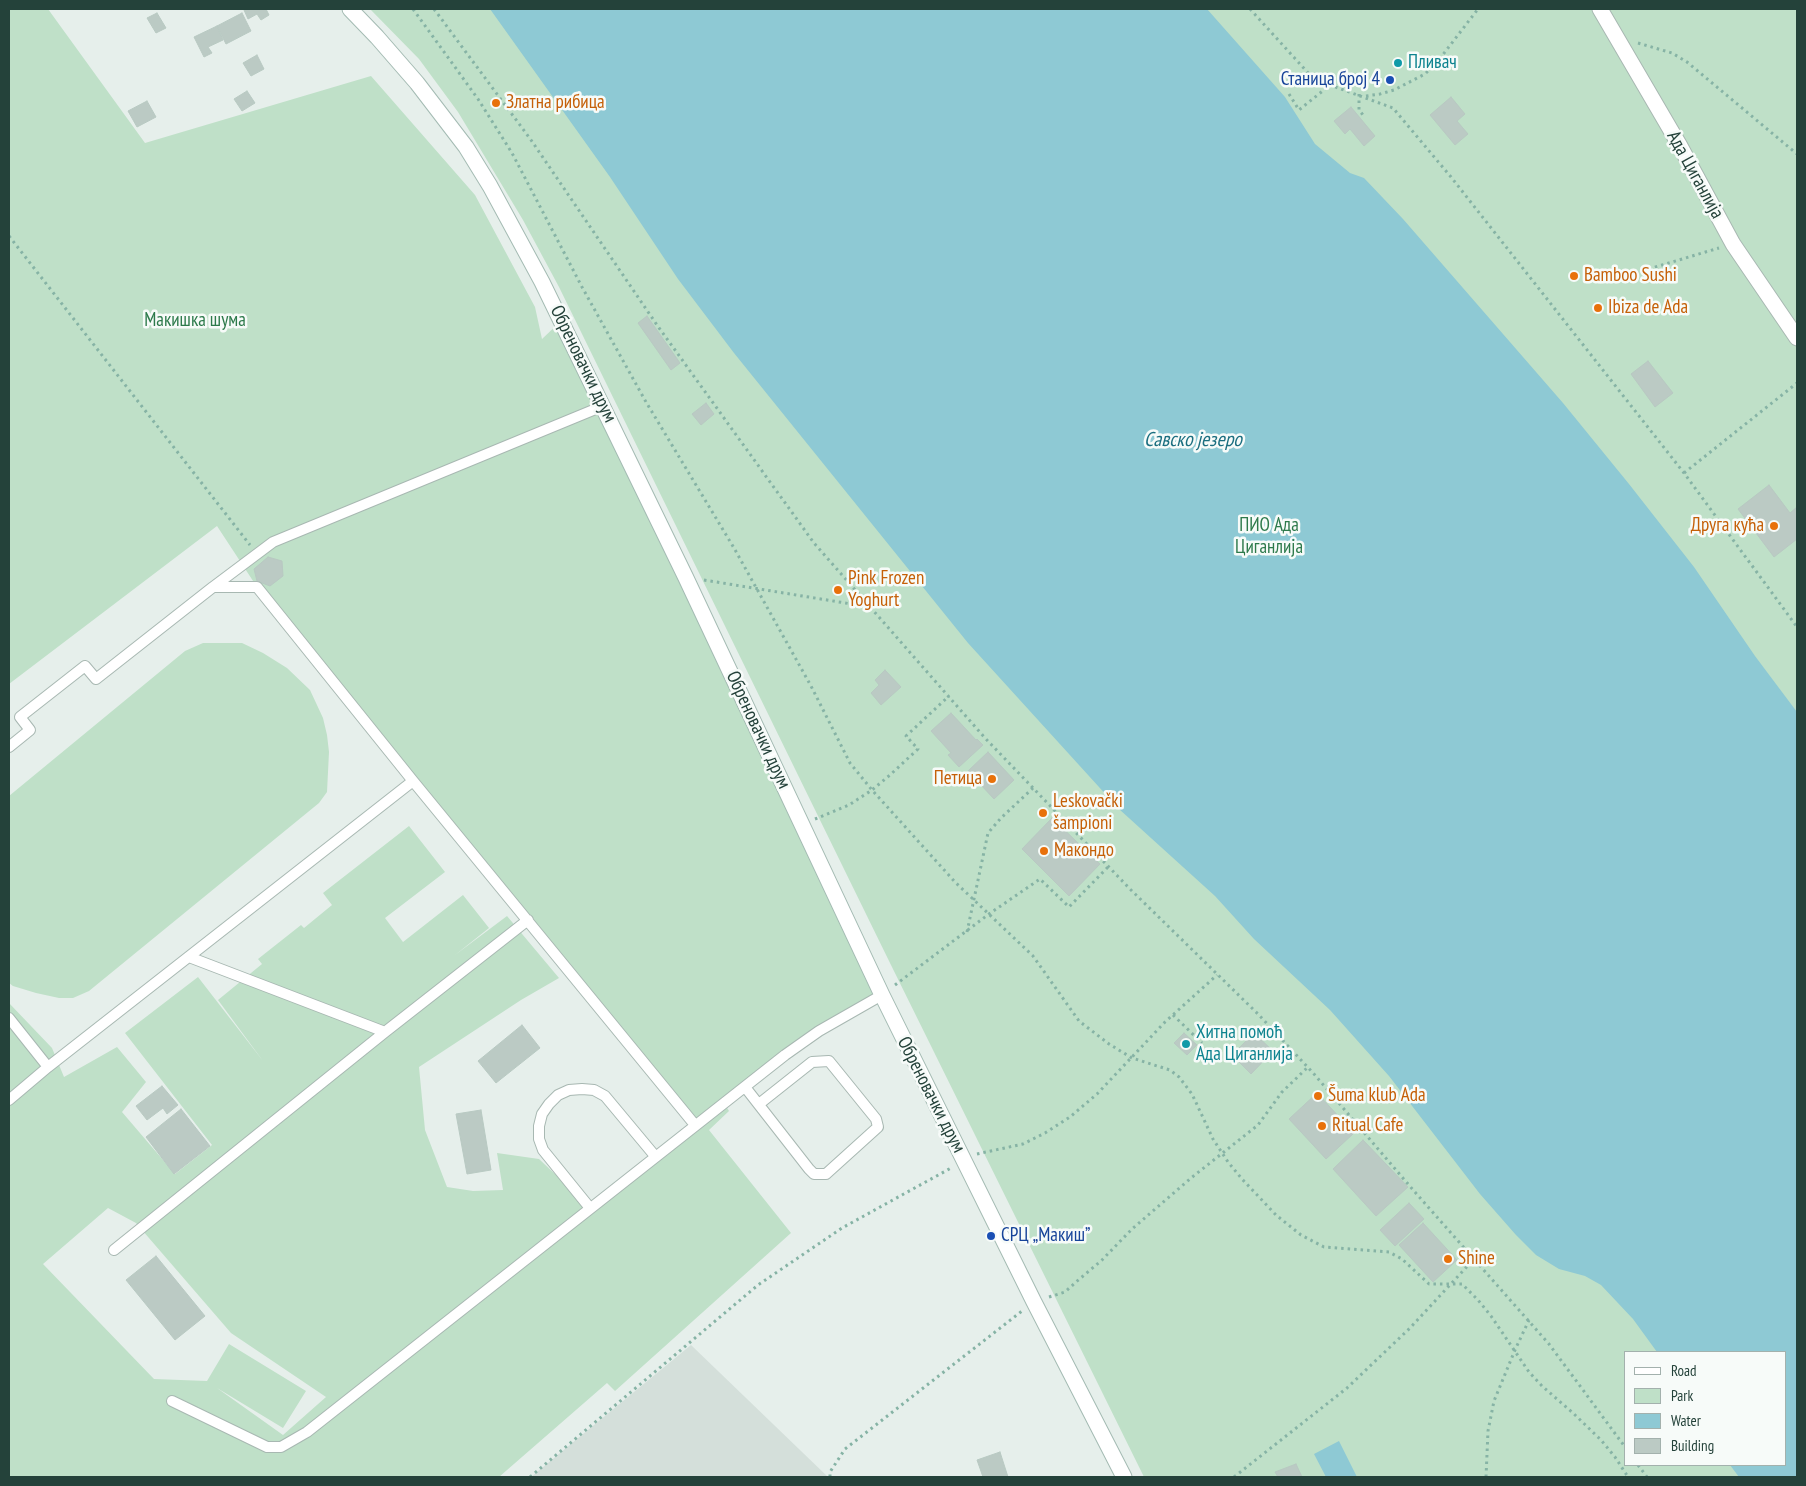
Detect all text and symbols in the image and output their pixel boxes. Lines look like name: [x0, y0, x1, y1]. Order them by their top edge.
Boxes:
place label: Пливач: [1408, 52, 1457, 74]
marker: Пливач: [1392, 57, 1404, 69]
place label: Станица број 4: [1281, 69, 1380, 91]
marker: Станица број 4: [1384, 74, 1396, 86]
place label: Златна рибица: [506, 92, 605, 114]
marker: Златна рибица: [490, 97, 502, 109]
street label: Ада Циганлија: [1662, 127, 1728, 223]
place label: Bamboo Sushi: [1584, 265, 1677, 287]
marker: Bamboo Sushi: [1568, 270, 1580, 282]
place label: Ibiza de Ada: [1608, 297, 1688, 319]
street label: Обреновачки друм: [545, 302, 621, 426]
marker: Ibiza de Ada: [1592, 302, 1604, 314]
park label: Макишка шума: [144, 310, 246, 332]
water label: Савско језеро: [1144, 428, 1242, 452]
park label: ПИО Ада Циганлија: [1235, 515, 1303, 559]
place label: Друга кућа: [1691, 515, 1764, 537]
marker: Друга кућа: [1768, 520, 1780, 532]
place label: Pink Frozen Yoghurt: [848, 568, 924, 612]
marker: Pink Frozen Yoghurt: [832, 584, 844, 596]
street label: Обреновачки друм: [721, 668, 795, 792]
place label: Петица: [934, 768, 982, 790]
marker: Петица: [986, 773, 998, 785]
place label: Leskovački šampioni: [1053, 791, 1123, 835]
marker: Leskovački šampioni: [1037, 807, 1049, 819]
place label: Макондо: [1054, 840, 1114, 862]
marker: Макондо: [1038, 845, 1050, 857]
place label: Хитна помоћ Ада Циганлија: [1196, 1022, 1293, 1066]
street label: Обреновачки друм: [892, 1033, 970, 1157]
marker: Хитна помоћ Ада Циганлија: [1180, 1038, 1192, 1050]
place label: Šuma klub Ada: [1328, 1085, 1426, 1107]
marker: Šuma klub Ada: [1312, 1090, 1324, 1102]
place label: Ritual Cafe: [1332, 1115, 1403, 1137]
marker: Ritual Cafe: [1316, 1120, 1328, 1132]
place label: СРЦ „Макиш”: [1001, 1225, 1090, 1247]
marker: СРЦ „Макиш”: [985, 1230, 997, 1242]
place label: Shine: [1458, 1248, 1495, 1270]
marker: Shine: [1442, 1253, 1454, 1265]
legend: [1624, 1351, 1786, 1466]
text: Road: [1671, 1361, 1697, 1380]
text: Park: [1671, 1386, 1693, 1405]
text: Water: [1671, 1411, 1701, 1430]
text: Building: [1671, 1436, 1714, 1455]

